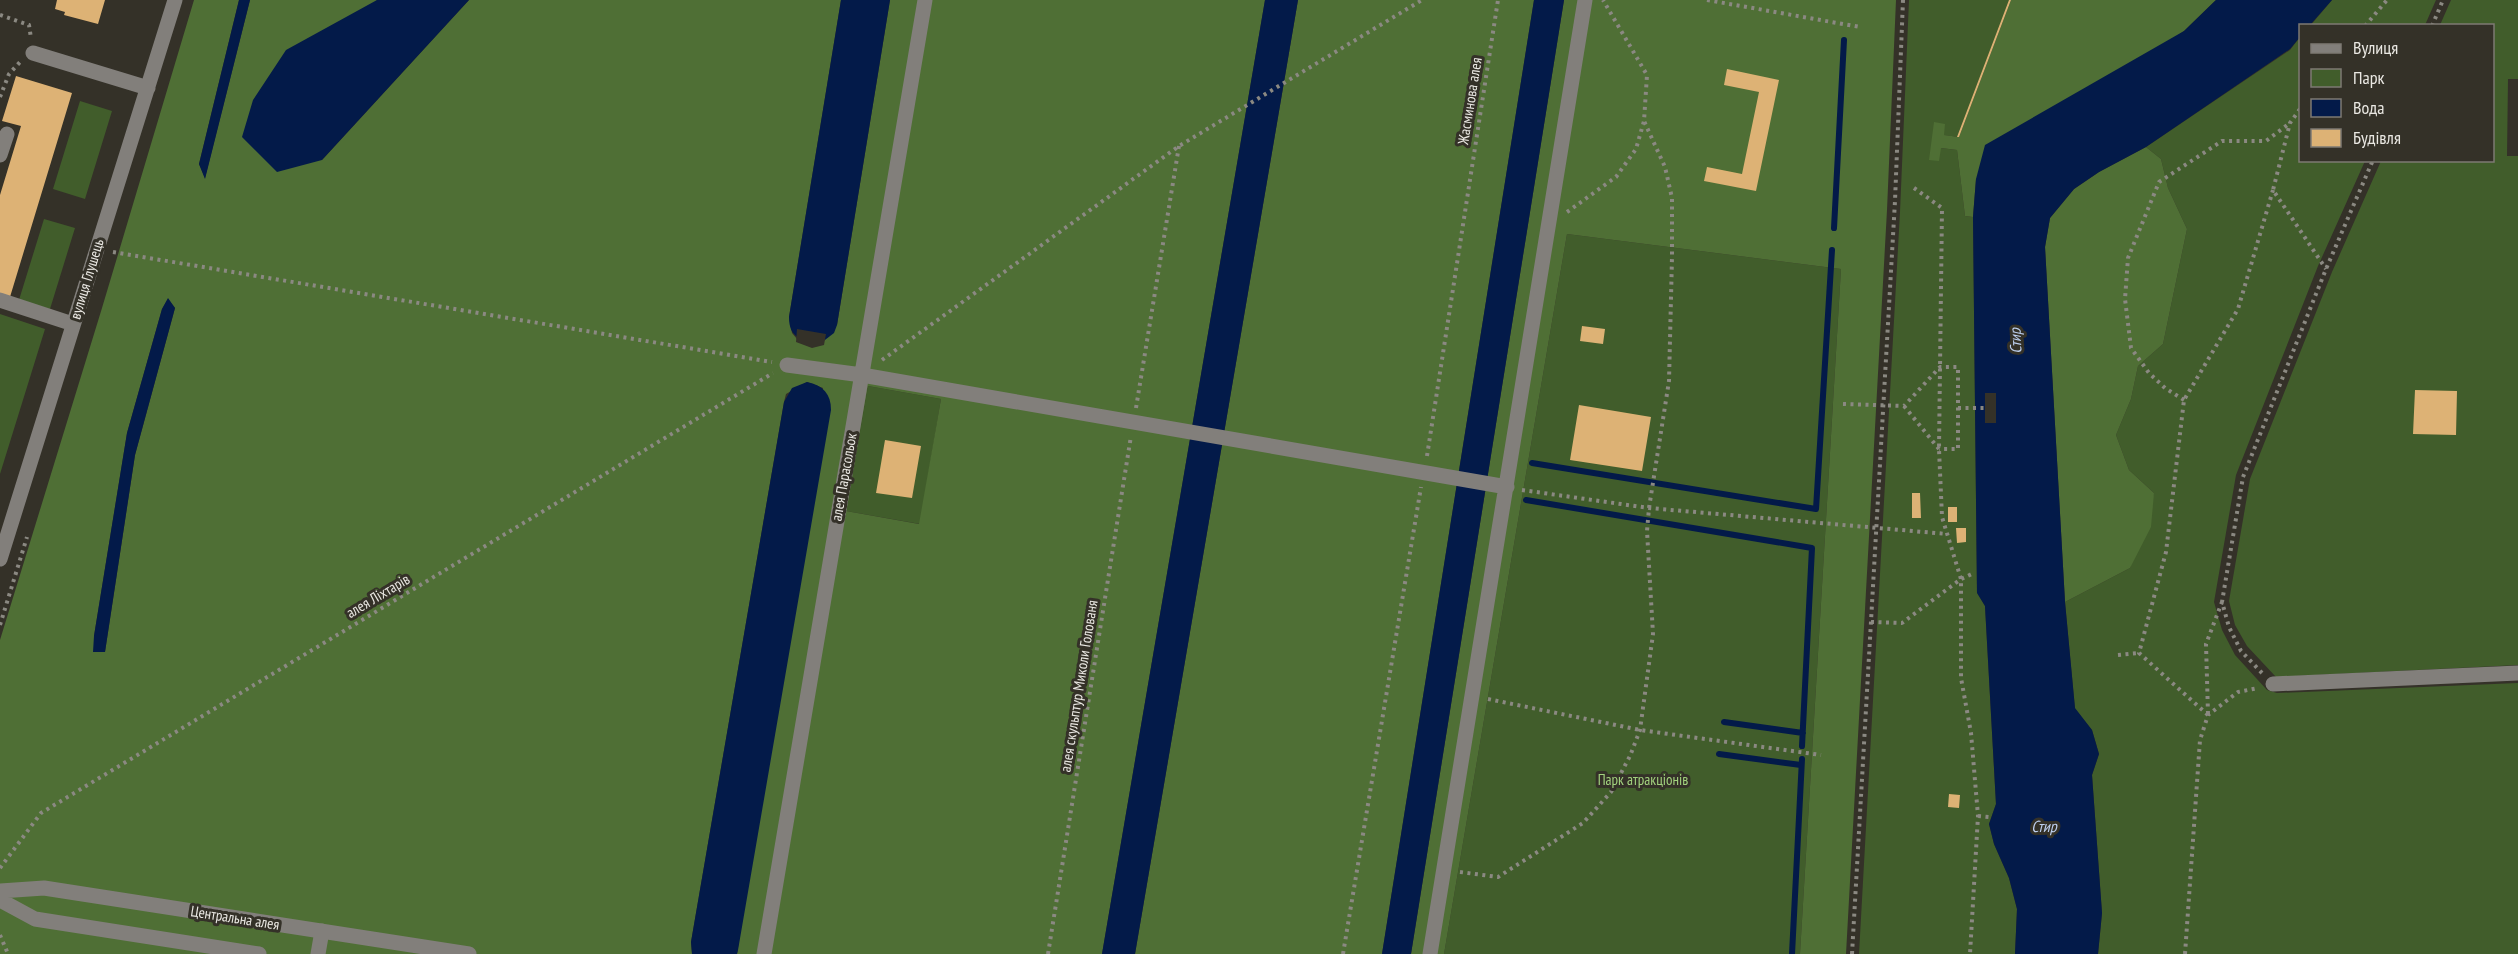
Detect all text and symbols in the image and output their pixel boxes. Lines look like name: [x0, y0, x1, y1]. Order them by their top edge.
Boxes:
legend: [2299, 24, 2494, 162]
text: Вулиця: [2353, 36, 2398, 59]
street label: Жасминова алея: [1453, 56, 1486, 147]
text: Парк: [2353, 66, 2384, 89]
text: Вода: [2353, 96, 2384, 119]
text: Будівля: [2353, 126, 2401, 149]
street label: вулиця Глушець: [65, 236, 108, 321]
water label: Стир: [2005, 327, 2025, 354]
street label: алея Парасольок: [826, 431, 861, 522]
street label: алея Ліхтарів: [342, 569, 413, 622]
street label: алея скульптур Миколи Голованя: [1056, 598, 1102, 773]
park label: Парк атракціонів: [1598, 770, 1688, 789]
water label: Стир: [2031, 816, 2058, 836]
street label: Центральна алея: [189, 901, 281, 934]

